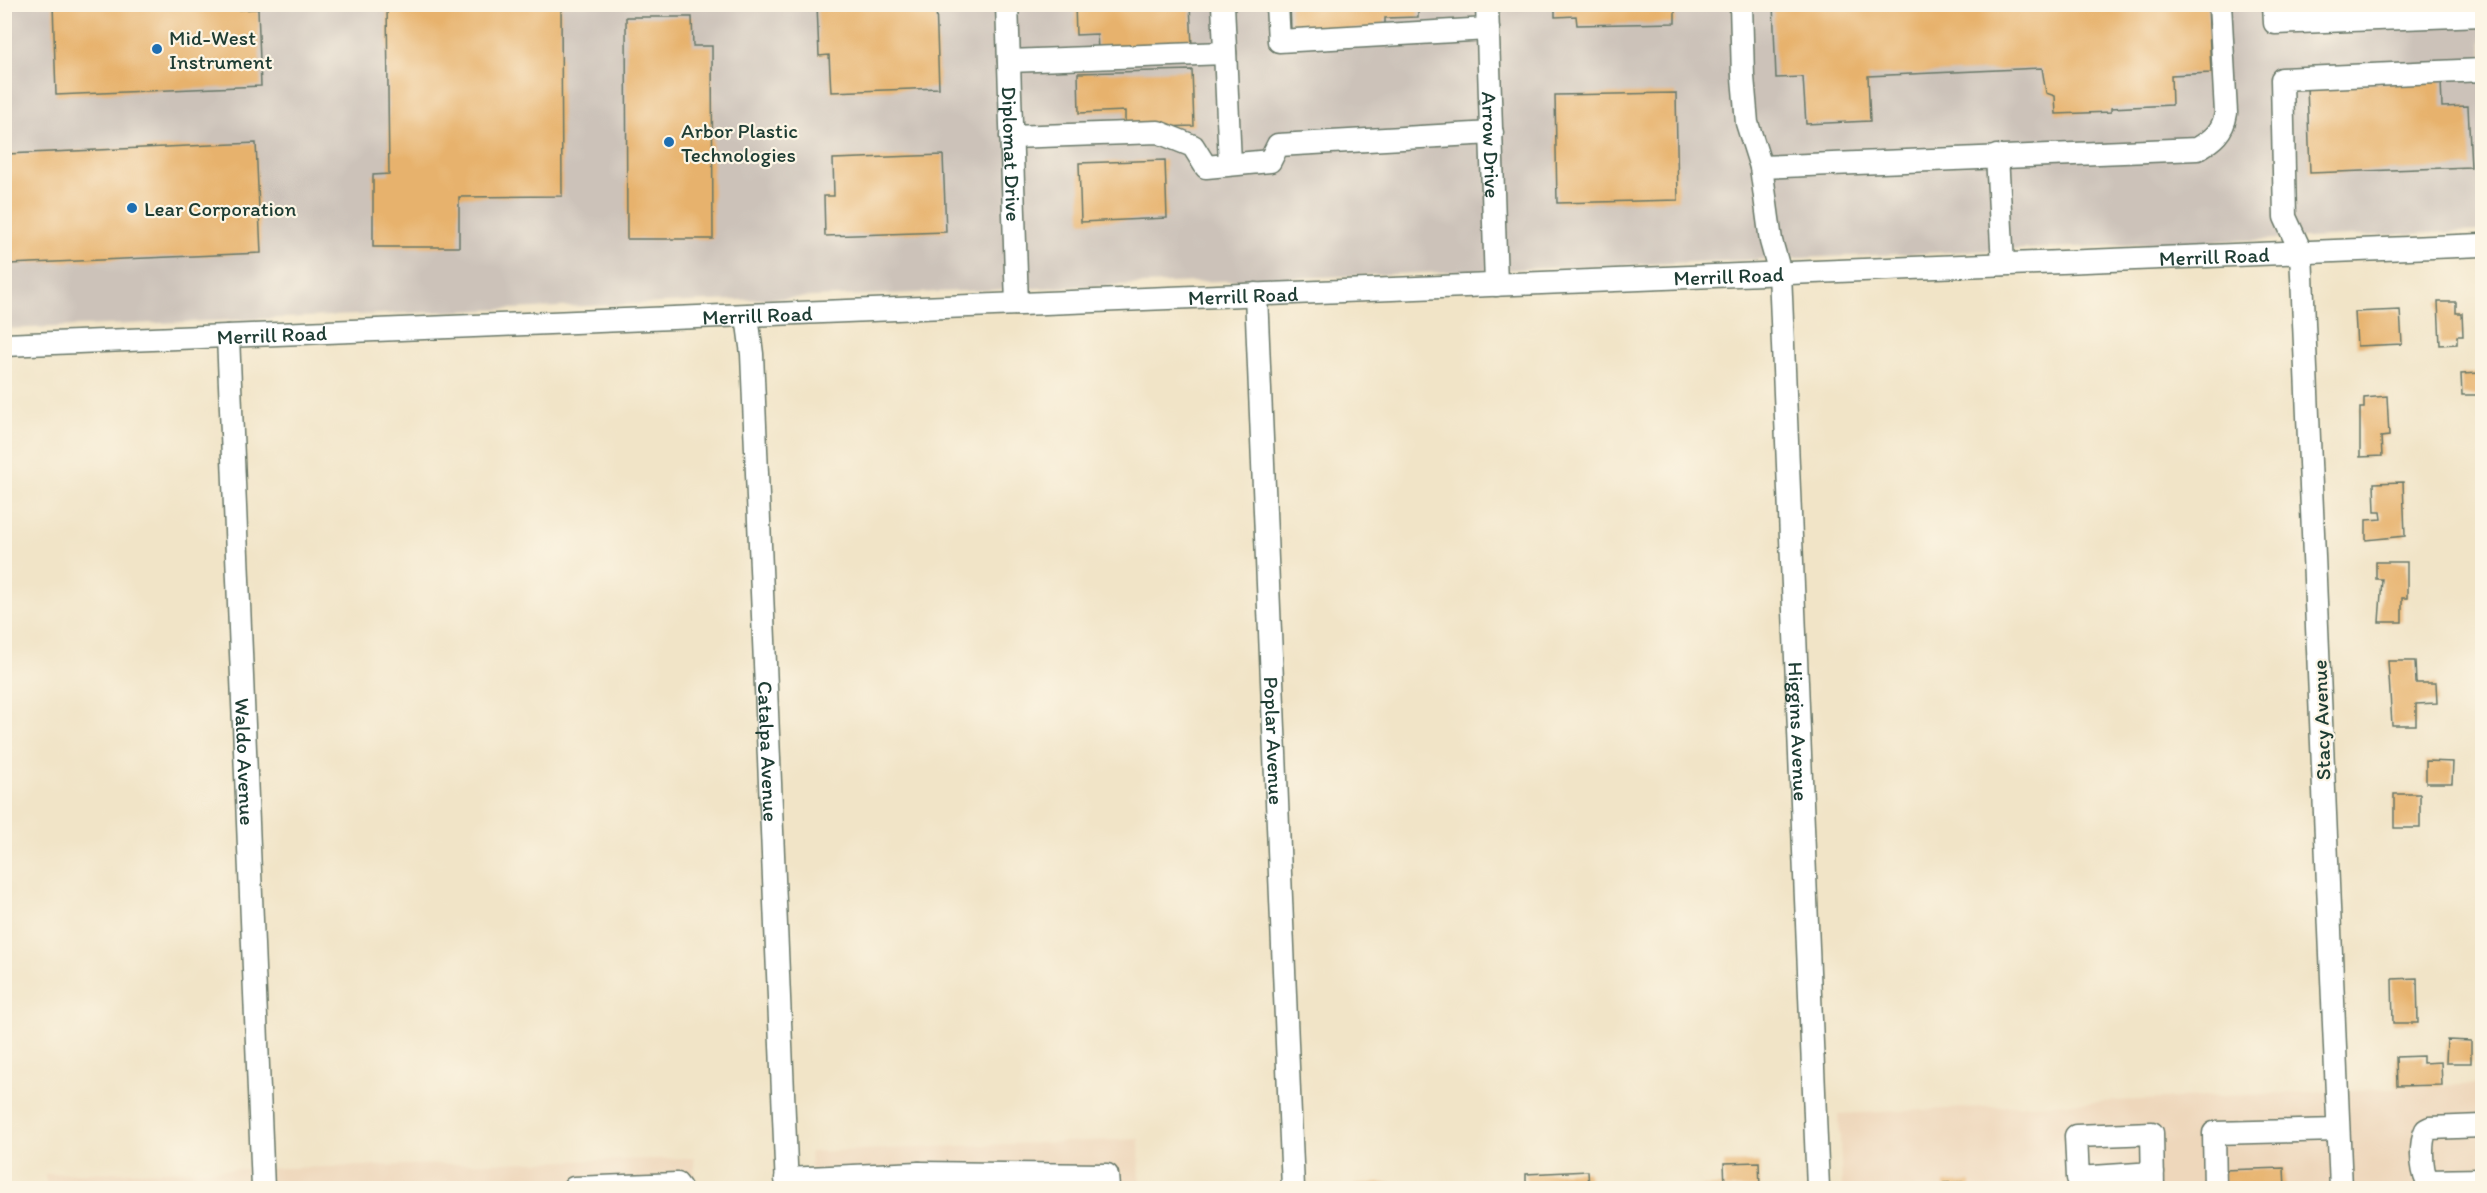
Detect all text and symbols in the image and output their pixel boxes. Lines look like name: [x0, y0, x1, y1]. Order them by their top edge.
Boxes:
place label: Mid-West Instrument: [169, 25, 273, 74]
marker: Mid-West Instrument: [150, 42, 164, 56]
street label: Diplomat Drive: [997, 86, 1027, 222]
street label: Arrow Drive: [1477, 91, 1506, 199]
place label: Arbor Plastic Technologies: [681, 118, 798, 167]
marker: Arbor Plastic Technologies: [662, 135, 676, 149]
place label: Lear Corporation: [144, 196, 297, 221]
marker: Lear Corporation: [125, 201, 139, 215]
street label: Merrill Road: [2159, 241, 2270, 271]
street label: Merrill Road: [1673, 261, 1784, 290]
street label: Merrill Road: [1187, 280, 1299, 310]
street label: Merrill Road: [702, 300, 813, 329]
street label: Merrill Road: [216, 319, 327, 349]
street label: Stacy Avenue: [2306, 659, 2336, 781]
street label: Higgins Avenue: [1784, 661, 1814, 802]
street label: Poplar Avenue: [1259, 676, 1290, 805]
street label: Catalpa Avenue: [753, 680, 784, 822]
street label: Waldo Avenue: [230, 697, 261, 826]

